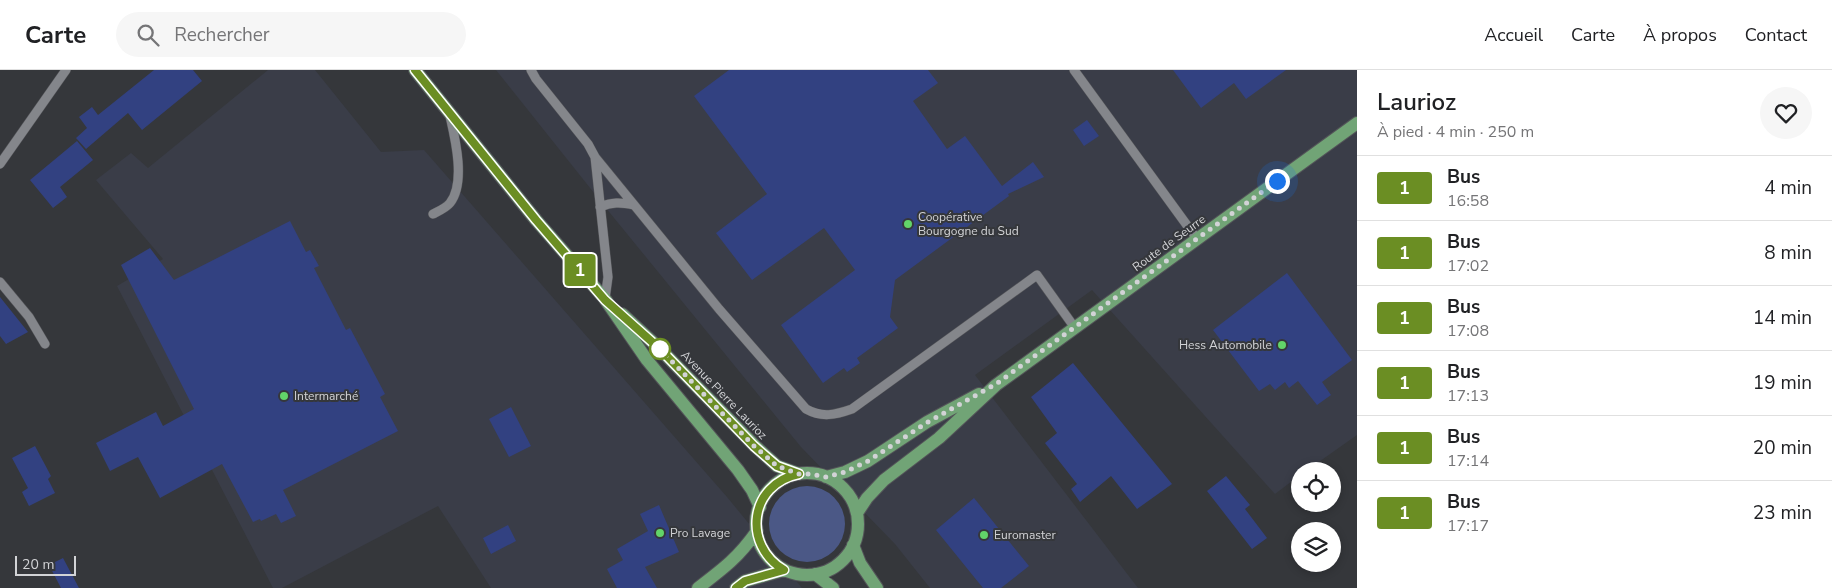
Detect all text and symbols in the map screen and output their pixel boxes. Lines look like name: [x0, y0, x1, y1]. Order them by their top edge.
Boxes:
search box: [116, 12, 466, 57]
text: Carte: [25, 19, 86, 51]
icon: search: [134, 21, 162, 49]
text: Rechercher: [174, 22, 270, 48]
text: Accueil: [1484, 23, 1543, 47]
text: Carte: [1571, 23, 1615, 47]
text: À propos: [1643, 23, 1717, 47]
text: Contact: [1745, 23, 1807, 47]
text: Laurioz: [1377, 86, 1456, 118]
button: heart: [1760, 87, 1812, 139]
text: À pied · 4 min · 250 m: [1377, 121, 1534, 143]
text: Bus: [1447, 164, 1480, 190]
your location: [1265, 169, 1290, 194]
text: 4 min: [1764, 175, 1812, 201]
text: 1: [1399, 176, 1410, 200]
text: 16:58: [1447, 190, 1489, 212]
place label: Coopérative Bourgogne du Sud: [918, 209, 1019, 239]
street label: Route de Seurre: [1129, 211, 1209, 275]
marker: Coopérative Bourgogne du Sud: [902, 218, 914, 230]
text: Bus: [1447, 229, 1480, 255]
text: 8 min: [1764, 240, 1812, 266]
text: 1: [1399, 241, 1410, 265]
line badge: 1: [564, 254, 596, 286]
text: 17:02: [1447, 255, 1489, 277]
text: 1: [575, 258, 585, 282]
text: Bus: [1447, 294, 1480, 320]
text: 14 min: [1753, 305, 1812, 331]
text: 1: [1399, 306, 1410, 330]
text: 17:08: [1447, 320, 1489, 342]
place label: Hess Automobile: [1179, 337, 1272, 353]
unlabelled marker: [649, 338, 671, 360]
marker: Hess Automobile: [1276, 339, 1288, 351]
street label: Avenue Pierre Laurioz: [677, 347, 771, 443]
text: Bus: [1447, 359, 1480, 385]
text: 19 min: [1753, 370, 1812, 396]
text: 1: [1399, 371, 1410, 395]
text: 17:13: [1447, 385, 1489, 407]
place label: Intermarché: [294, 388, 358, 404]
marker: Intermarché: [278, 390, 290, 402]
text: Bus: [1447, 424, 1480, 450]
text: 20 min: [1753, 435, 1812, 461]
text: 1: [1399, 436, 1410, 460]
text: 17:14: [1447, 450, 1489, 472]
map controls: [1291, 462, 1341, 572]
button: locate: [1291, 462, 1341, 512]
text: Bus: [1447, 489, 1480, 515]
text: 23 min: [1753, 500, 1812, 526]
text: 1: [1399, 501, 1410, 525]
text: 17:17: [1447, 515, 1489, 537]
button: layers: [1291, 522, 1341, 572]
place label: Pro Lavage: [670, 525, 730, 541]
marker: Pro Lavage: [654, 527, 666, 539]
place label: Euromaster: [994, 527, 1056, 543]
marker: Euromaster: [978, 529, 990, 541]
scale bar: [15, 553, 76, 576]
text: 20 m: [22, 555, 54, 574]

